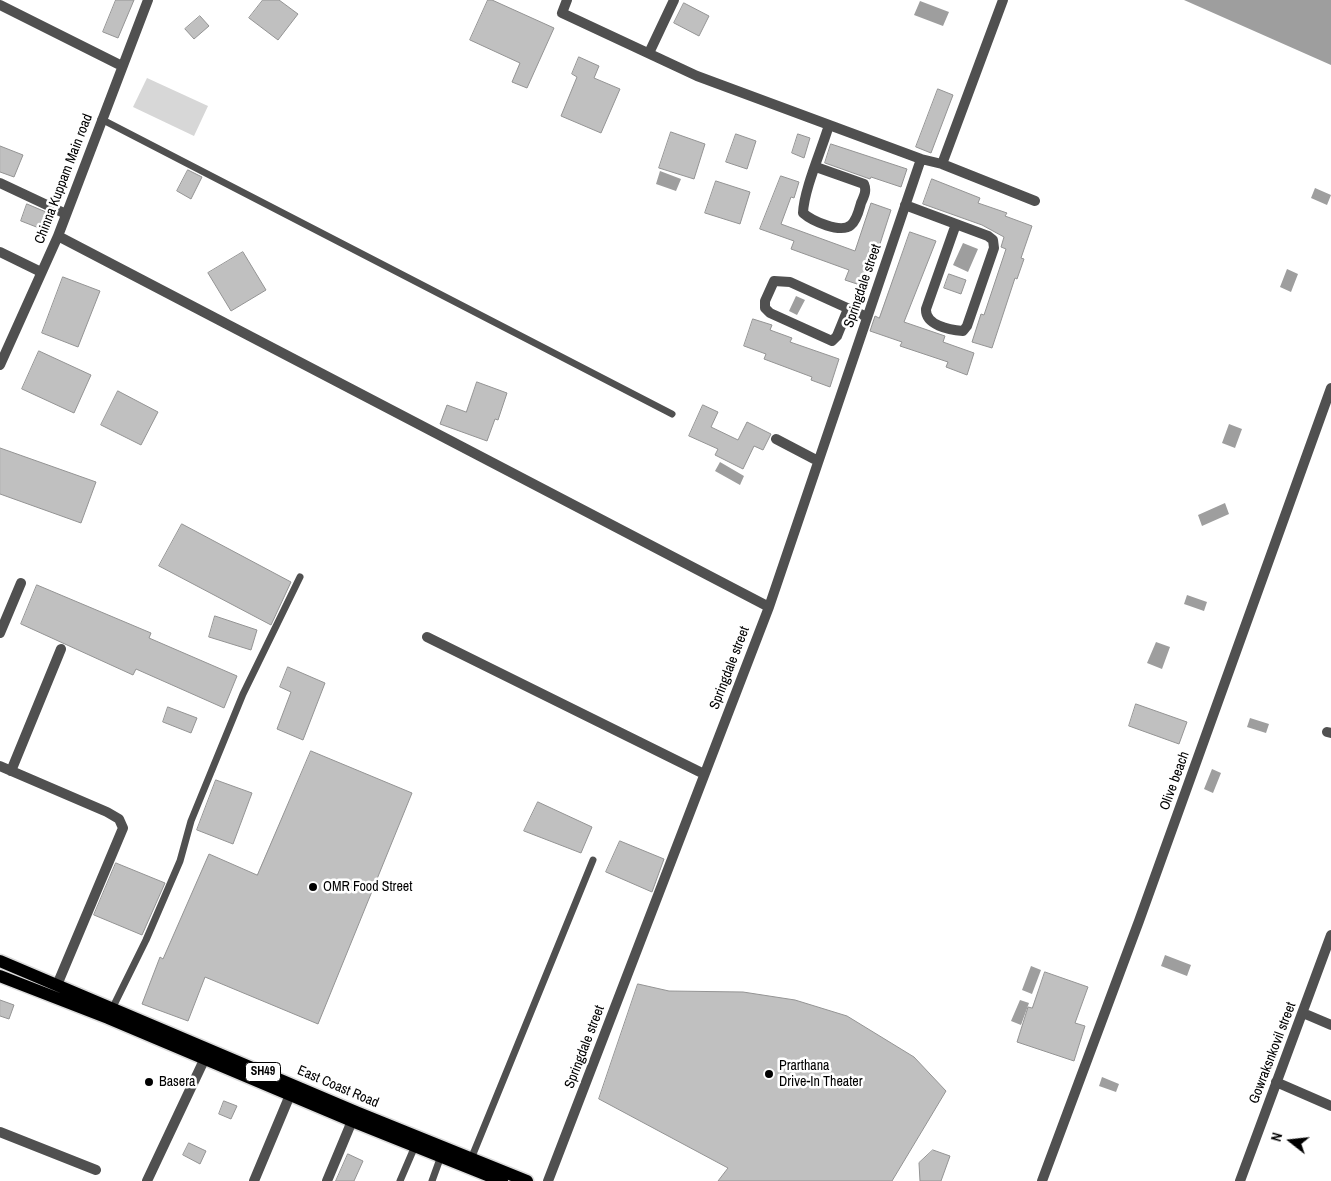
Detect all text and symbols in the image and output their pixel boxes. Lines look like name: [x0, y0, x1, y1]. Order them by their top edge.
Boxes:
street label: Chinna Kuppam Main road: [31, 112, 97, 246]
street label: Springdale street: [841, 242, 885, 330]
street label: Springdale street: [706, 624, 754, 712]
street label: Olive beach: [1157, 749, 1193, 813]
place label: OMR Food Street: [323, 879, 412, 895]
marker: OMR Food Street: [307, 881, 319, 893]
street label: Gowraksnkovil street: [1246, 1000, 1300, 1106]
street label: Springdale street: [561, 1003, 609, 1091]
place label: Prarthana Drive-In Theater: [779, 1058, 863, 1090]
road number: SH49: [246, 1062, 280, 1082]
street label: East Coast Road: [295, 1062, 381, 1112]
marker: Prarthana Drive-In Theater: [763, 1068, 775, 1080]
place label: Basera: [159, 1074, 195, 1090]
marker: Basera: [143, 1076, 155, 1088]
north arrow: [1266, 1116, 1316, 1166]
text: N: [1267, 1130, 1286, 1143]

